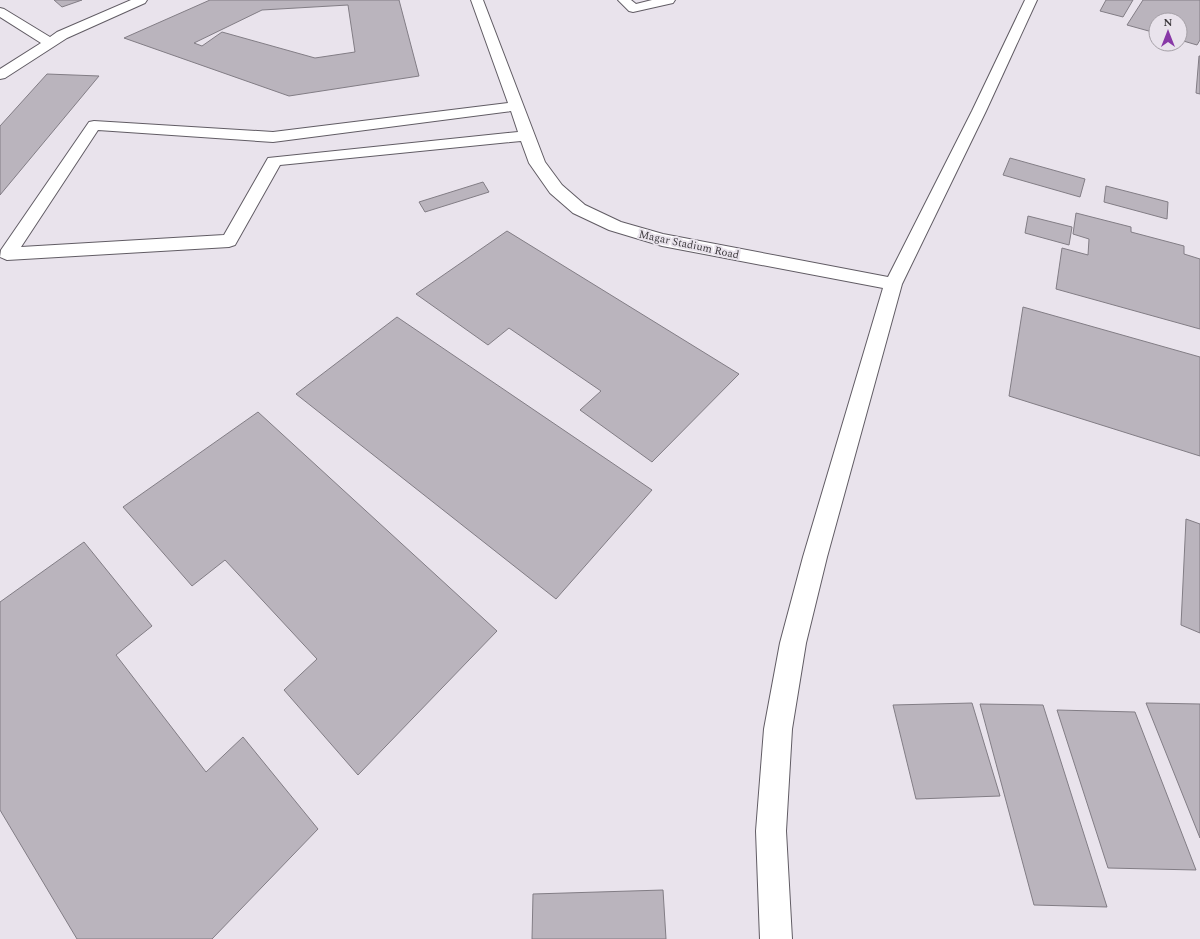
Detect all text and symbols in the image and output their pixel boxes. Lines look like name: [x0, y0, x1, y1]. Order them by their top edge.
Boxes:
north arrow: [1148, 12, 1188, 52]
text: N: [1164, 14, 1173, 31]
street label: Magar Stadium Road: [637, 226, 741, 263]

